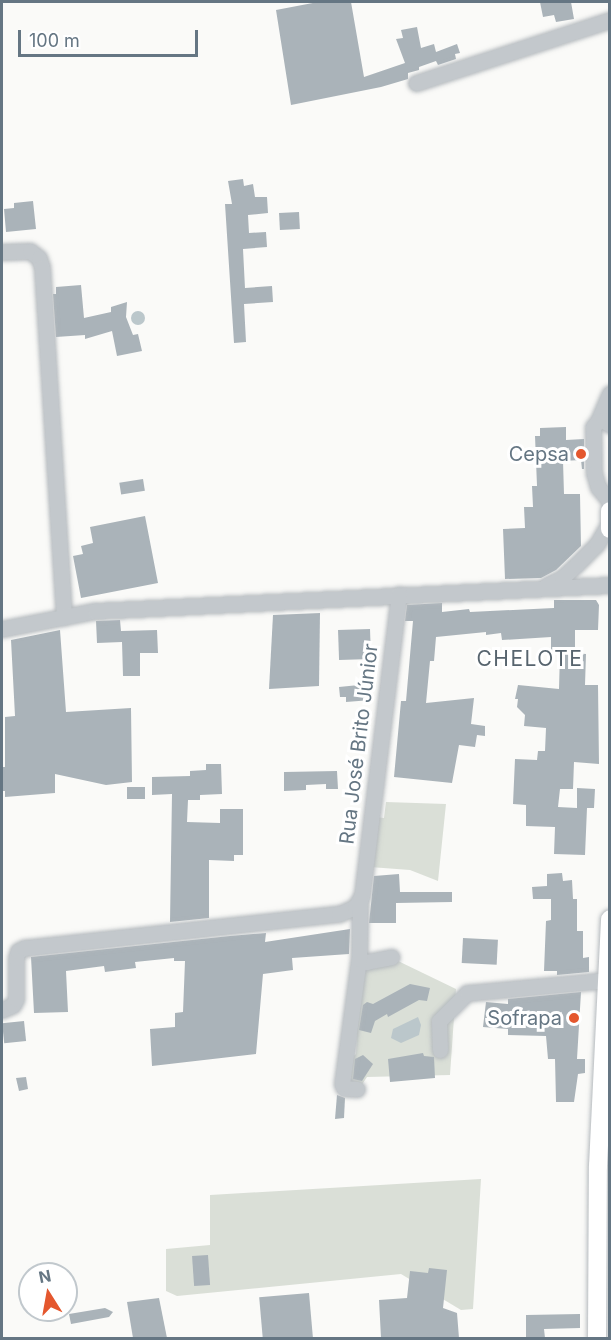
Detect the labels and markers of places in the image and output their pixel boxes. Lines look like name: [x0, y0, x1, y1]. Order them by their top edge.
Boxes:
place label: Cepsa: [509, 442, 569, 466]
marker: Cepsa: [574, 447, 588, 461]
place label: Sofrapa: [487, 1006, 562, 1030]
marker: Sofrapa: [567, 1011, 581, 1025]

